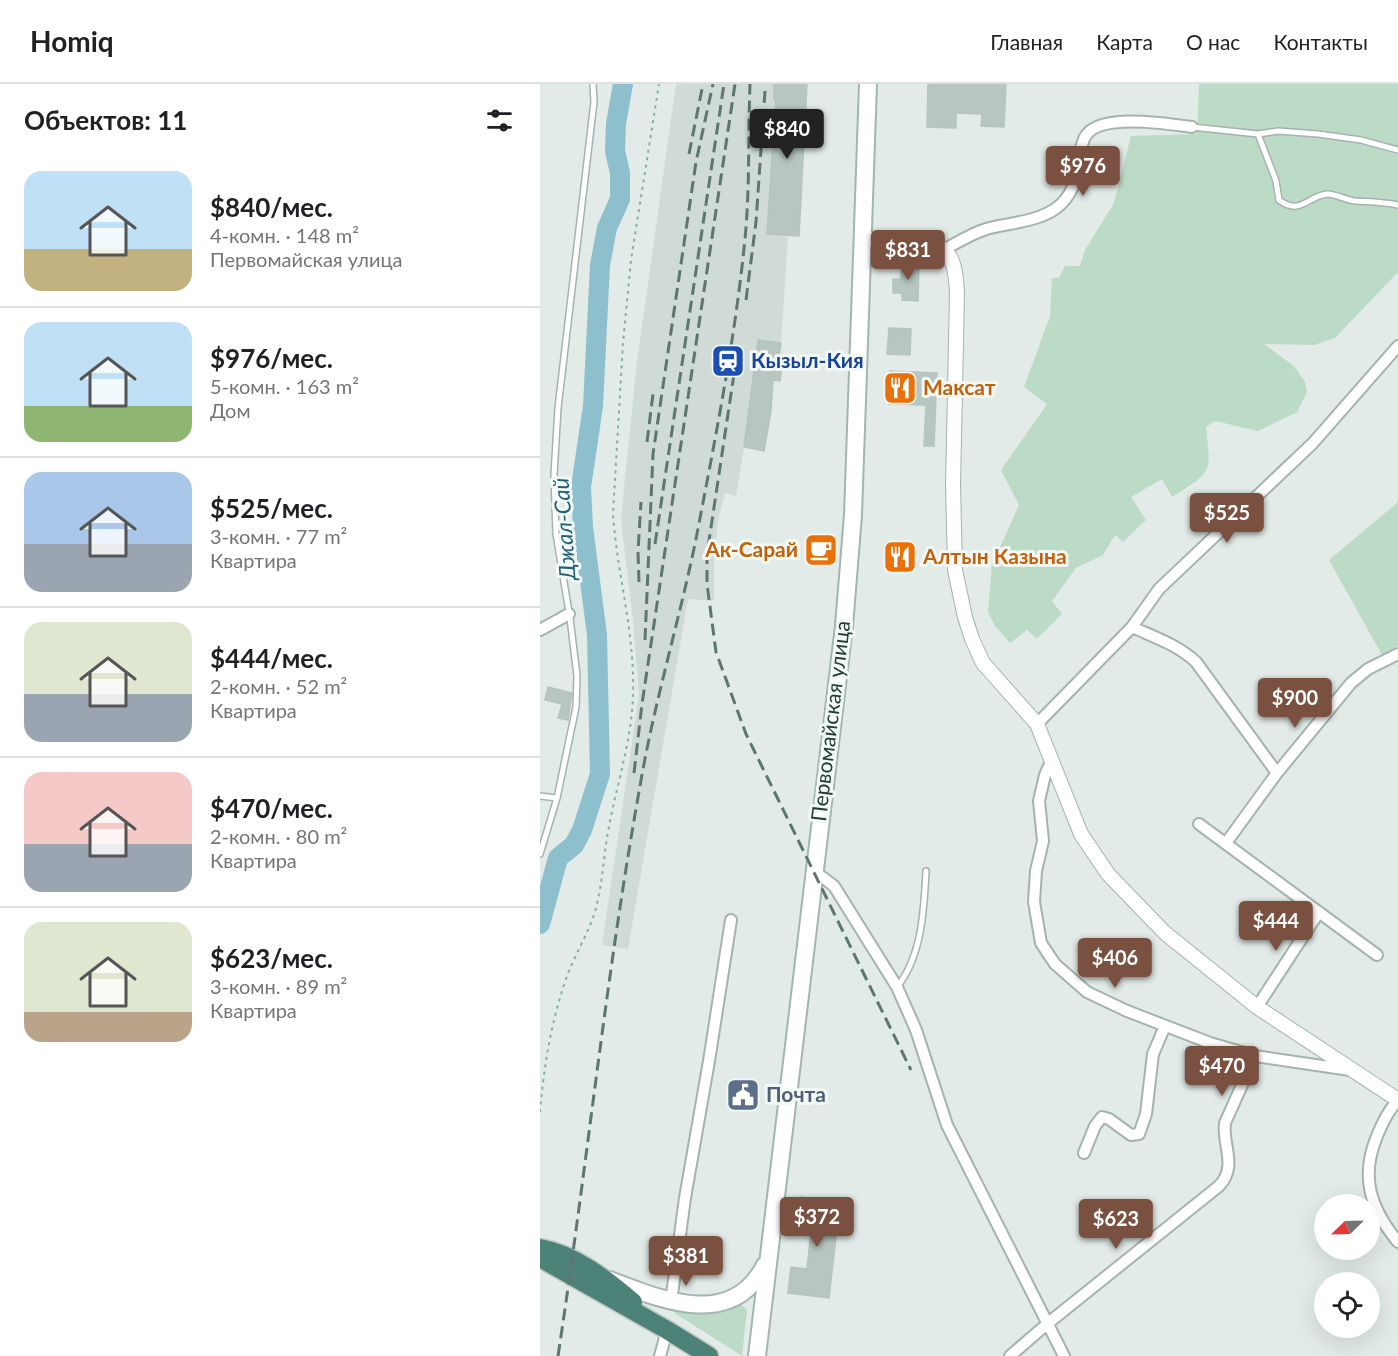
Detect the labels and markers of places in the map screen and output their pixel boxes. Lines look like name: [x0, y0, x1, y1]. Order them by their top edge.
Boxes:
pin: $840: [751, 109, 823, 160]
pin: $976: [1047, 146, 1119, 197]
pin: $831: [872, 230, 944, 281]
station icon: Кызыл-Кия: [710, 343, 746, 379]
place label: Кызыл-Кия: [751, 347, 864, 372]
restaurant icon: Максат: [882, 370, 918, 406]
place label: Максат: [923, 374, 996, 399]
pin: $525: [1191, 493, 1263, 544]
cafe icon: Ак-Сарай: [803, 532, 839, 568]
place label: Ак-Сарай: [704, 536, 798, 561]
restaurant icon: Алтын Казына: [882, 539, 918, 575]
place label: Алтын Казына: [922, 543, 1067, 568]
pin: $900: [1259, 678, 1331, 729]
pin: $444: [1240, 901, 1312, 952]
pin: $406: [1079, 938, 1151, 989]
pin: $470: [1186, 1046, 1258, 1097]
public building icon: Почта: [725, 1077, 761, 1113]
place label: Почта: [766, 1081, 826, 1106]
pin: $372: [781, 1197, 853, 1248]
pin: $623: [1080, 1199, 1152, 1250]
pin: $381: [650, 1236, 722, 1287]

